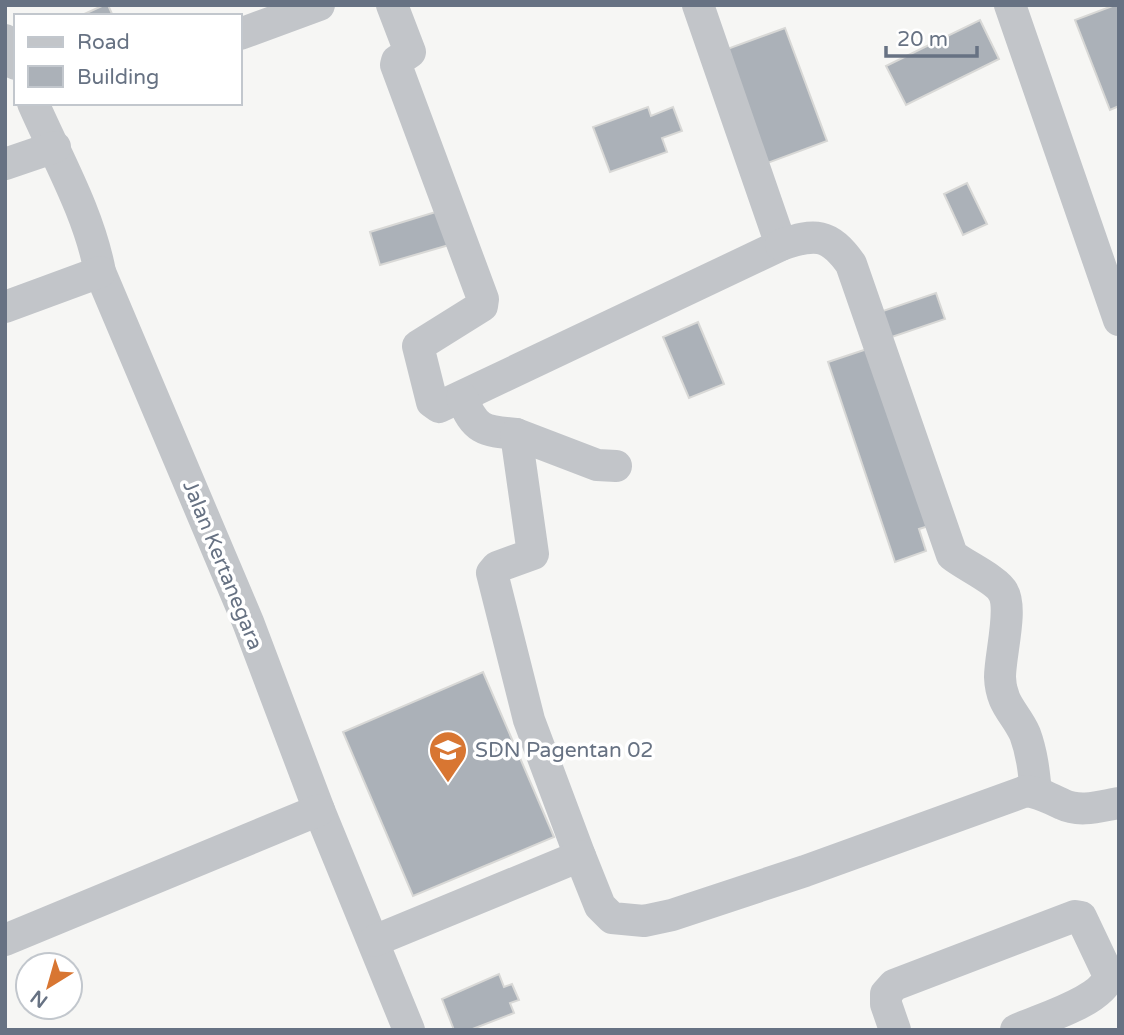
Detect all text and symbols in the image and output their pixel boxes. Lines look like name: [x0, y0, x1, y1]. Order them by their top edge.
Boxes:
legend: [14, 14, 242, 105]
scale bar: [886, 14, 977, 58]
text: 20 m: [897, 27, 948, 52]
text: Road: [77, 30, 130, 55]
text: Building: [77, 65, 159, 90]
street label: Jalan Kertanegara: [177, 477, 268, 653]
school or university icon: SDN Pagentan 02: [427, 729, 469, 784]
place label: SDN Pagentan 02: [475, 738, 654, 763]
north arrow: [14, 951, 84, 1021]
text: N: [27, 985, 52, 1012]

